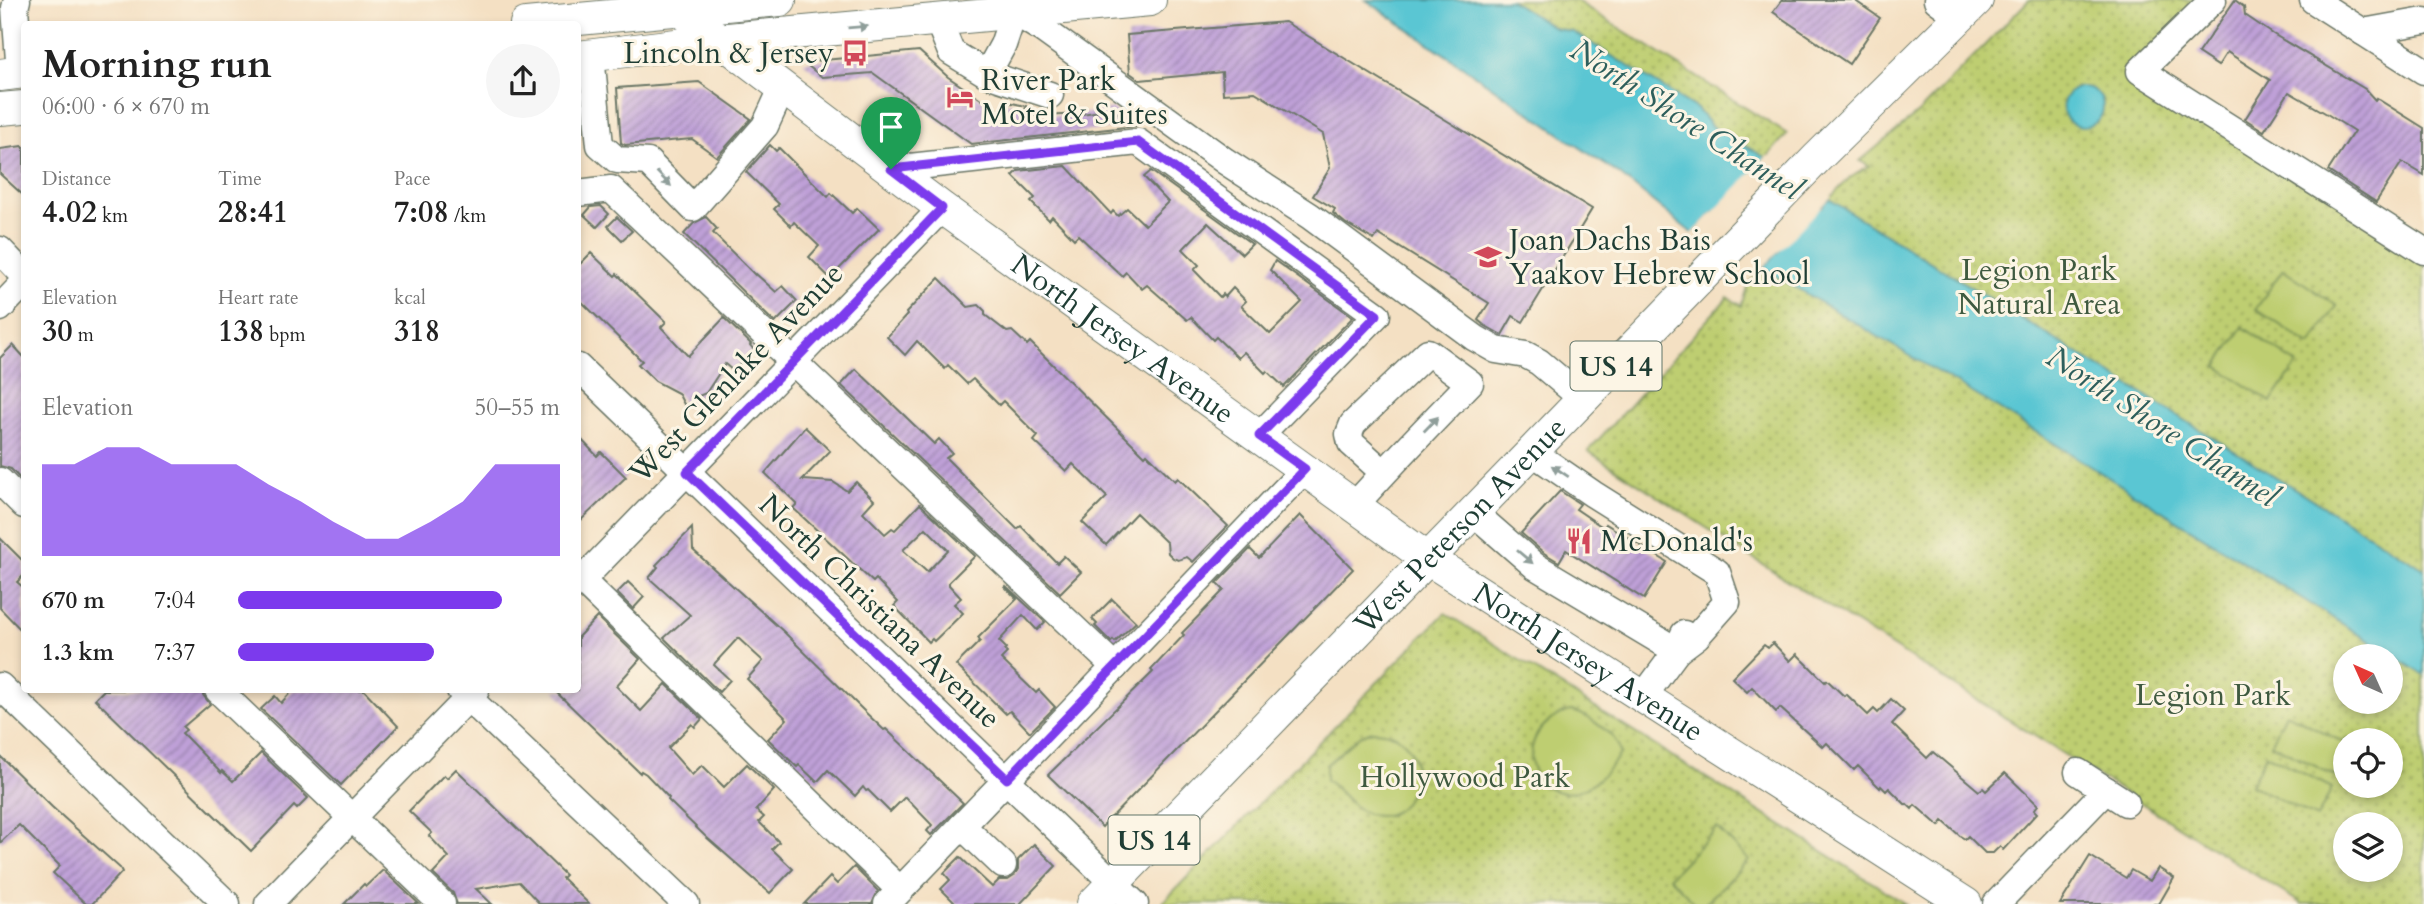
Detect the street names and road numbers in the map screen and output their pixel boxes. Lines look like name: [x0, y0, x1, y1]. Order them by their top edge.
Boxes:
street label: North Jersey Avenue: [1003, 244, 1243, 434]
street label: West Glenlake Avenue: [619, 254, 853, 493]
road number: US 14: [1570, 342, 1662, 390]
street label: West Peterson Avenue: [1345, 408, 1576, 645]
street label: North Christiana Avenue: [750, 485, 1010, 738]
street label: North Jersey Avenue: [1465, 573, 1711, 752]
road number: US 14: [1108, 816, 1200, 864]

